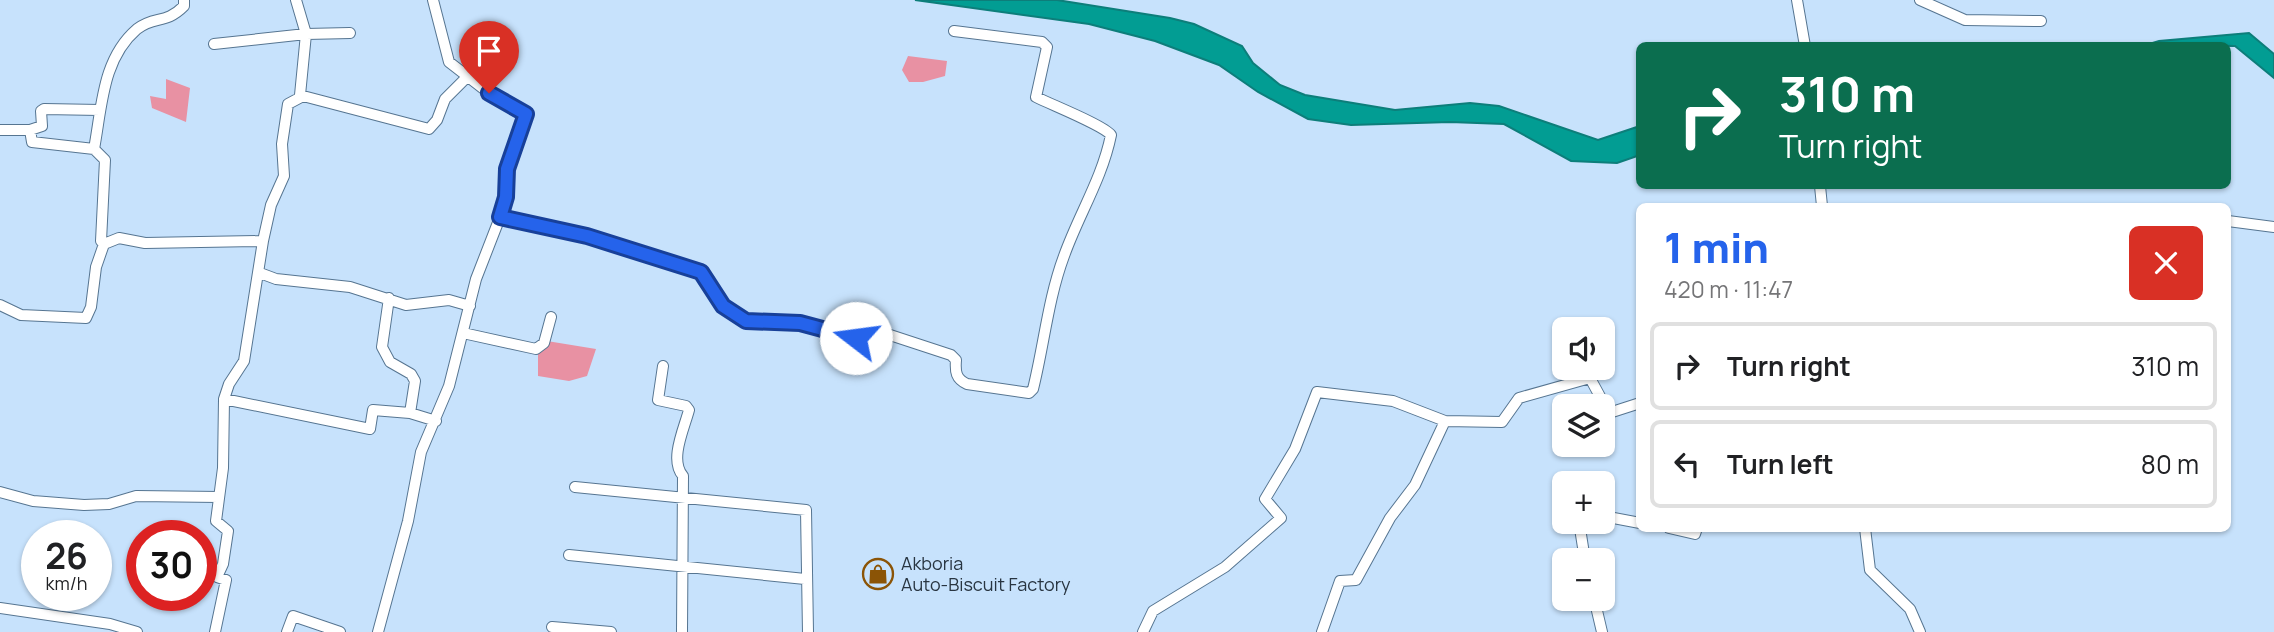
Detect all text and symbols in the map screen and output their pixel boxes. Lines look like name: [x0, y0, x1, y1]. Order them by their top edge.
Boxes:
pin: [459, 21, 519, 93]
icon: arrive: [470, 32, 508, 70]
text: 310 m: [1779, 60, 1915, 127]
icon: right: [1664, 70, 1755, 161]
text: Turn right: [1779, 124, 1922, 168]
text: 1 min: [1664, 218, 1769, 276]
button: close: [2129, 226, 2203, 300]
text: 420 m · 11:47: [1664, 273, 1793, 305]
position arrow: [819, 301, 893, 375]
map controls: [1552, 317, 1615, 611]
button: sound: [1552, 317, 1615, 380]
icon: right: [1668, 347, 1706, 385]
text: Turn right: [1727, 348, 1851, 384]
text: 310 m: [2131, 348, 2199, 384]
button: layers: [1552, 394, 1615, 457]
icon: left: [1668, 445, 1706, 483]
text: Turn left: [1727, 446, 1834, 482]
text: 80 m: [2141, 446, 2199, 482]
button: +: [1552, 471, 1615, 534]
speed limit sign: 30: [126, 520, 217, 611]
text: 26: [45, 532, 88, 580]
button: −: [1552, 548, 1615, 611]
place label: Akboria Auto-Biscuit Factory: [901, 551, 1071, 596]
shop icon: Akboria Auto-Biscuit Factory: [861, 557, 895, 591]
text: km/h: [46, 571, 87, 595]

